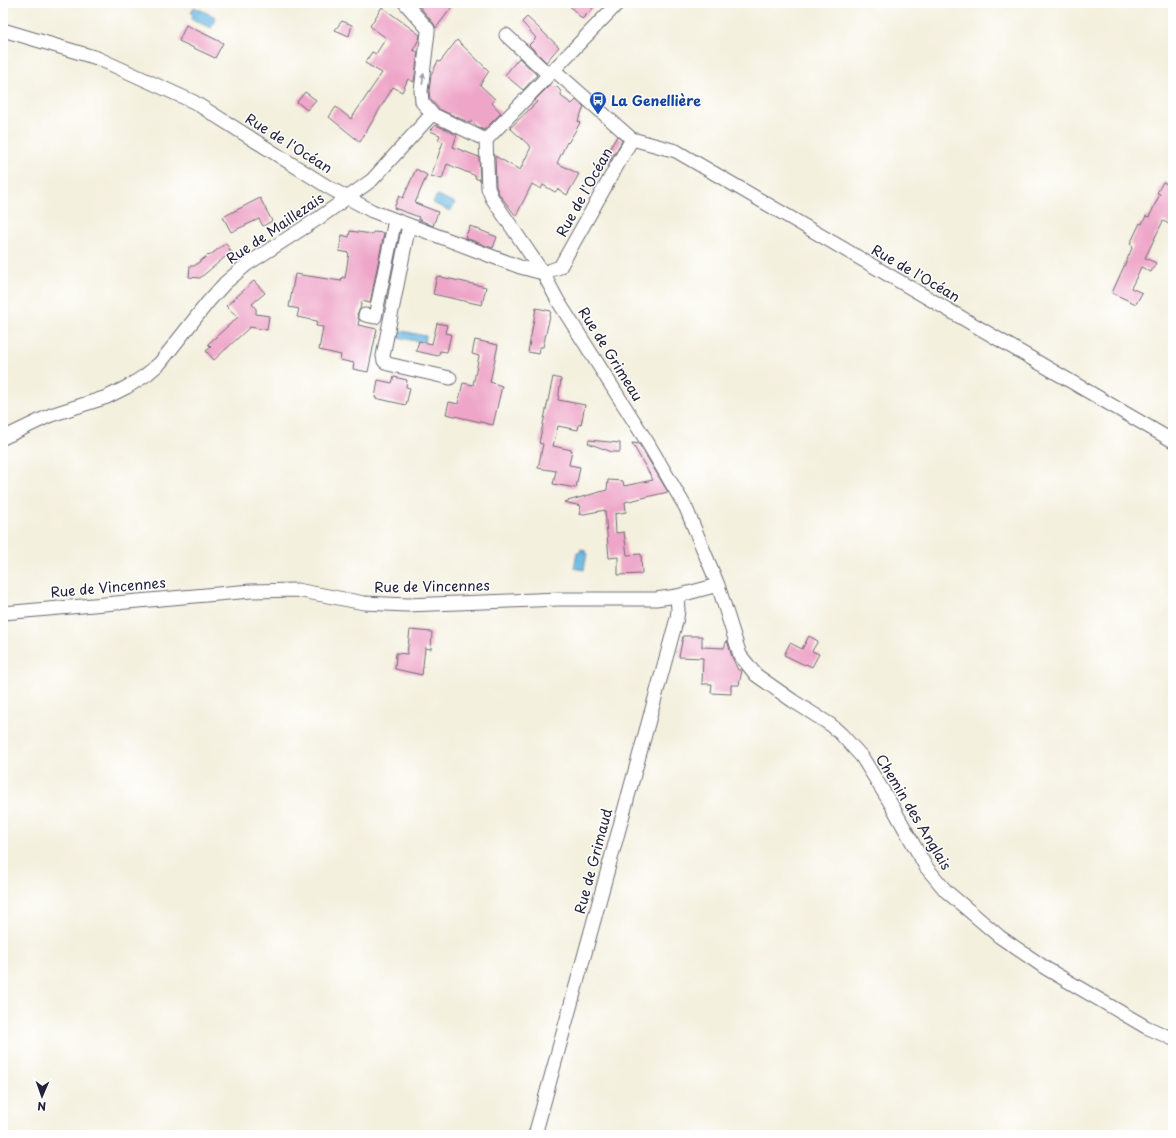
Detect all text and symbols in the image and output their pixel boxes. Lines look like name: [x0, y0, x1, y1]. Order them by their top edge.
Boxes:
one-way arrow: [420, 73, 426, 85]
bus stop icon: La Genellière: [588, 90, 608, 115]
place label: La Genellière: [611, 90, 701, 111]
street label: Rue de l'Océan: [241, 108, 337, 178]
street label: Rue de l'Océan: [551, 144, 617, 240]
street label: Rue de Maillezais: [222, 187, 328, 269]
street label: Rue de l'Océan: [868, 239, 964, 307]
street label: Rue de Grimeau: [574, 303, 648, 405]
street label: Rue de Vincennes: [50, 572, 166, 602]
street label: Rue de Vincennes: [374, 574, 490, 598]
street label: Chemin des Anglais: [871, 750, 957, 874]
street label: Rue de Grimaud: [569, 806, 617, 916]
north arrow: [22, 1076, 62, 1116]
text: N: [37, 1098, 46, 1115]

